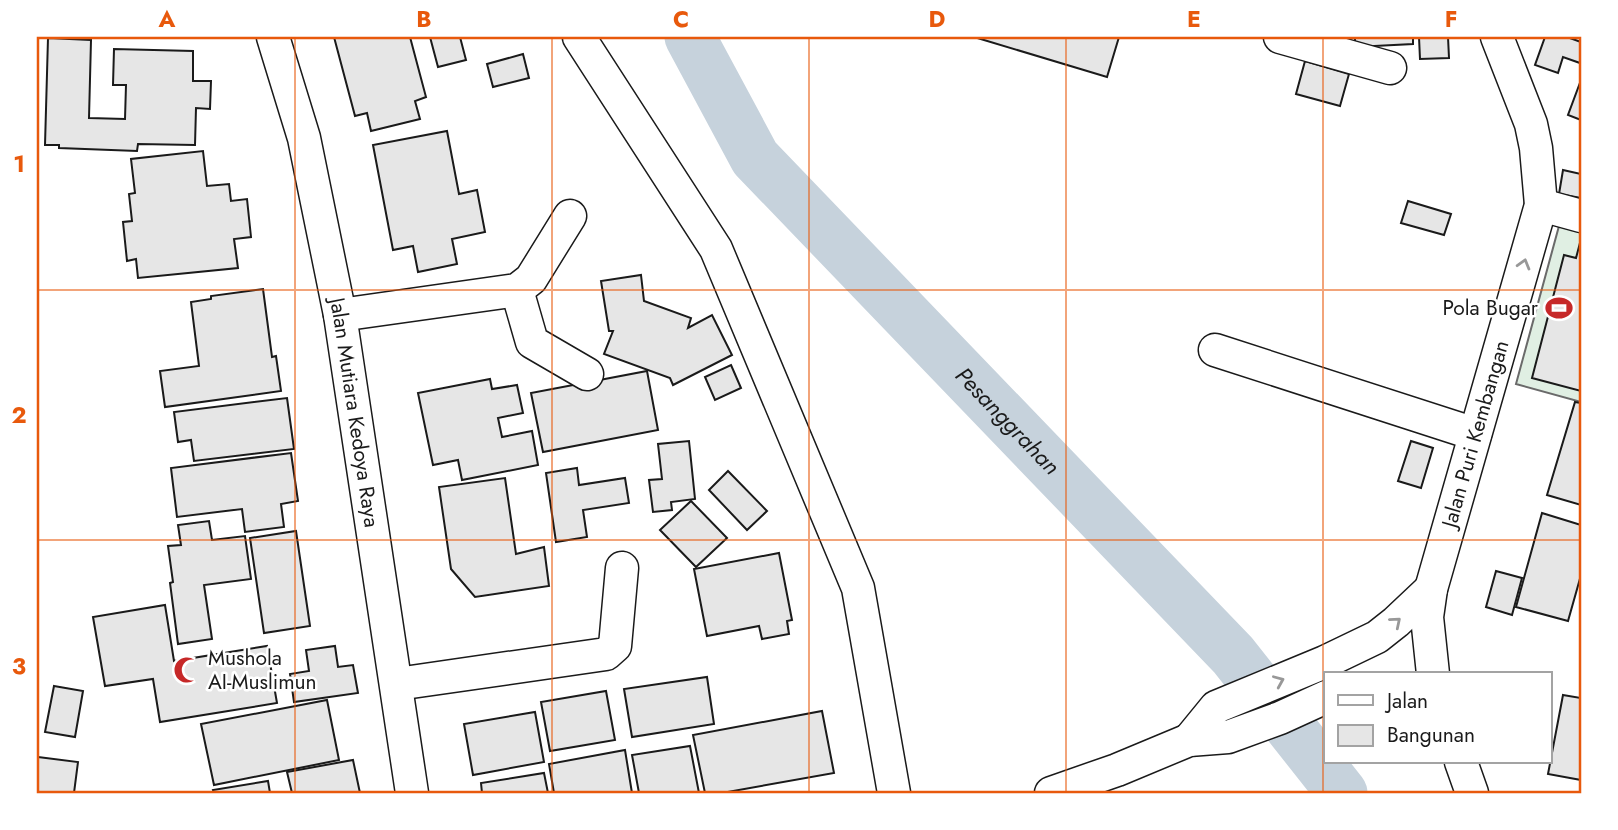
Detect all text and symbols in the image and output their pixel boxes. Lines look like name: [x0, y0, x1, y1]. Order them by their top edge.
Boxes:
text: A: [158, 2, 176, 36]
text: B: [416, 2, 432, 36]
text: C: [673, 2, 689, 36]
text: D: [929, 2, 946, 36]
text: E: [1187, 2, 1201, 36]
text: F: [1445, 2, 1457, 36]
text: 1: [13, 147, 25, 181]
one-way arrow: [1515, 258, 1530, 270]
street label: Jalan Mutiara Kedoya Raya: [321, 292, 387, 529]
place label: Pola Bugar: [1442, 293, 1539, 323]
sports icon: Pola Bugar: [1544, 293, 1574, 323]
street label: Jalan Puri Kembangan: [1434, 337, 1516, 534]
water label: Pesanggrahan: [947, 359, 1068, 483]
text: 2: [11, 398, 27, 432]
one-way arrow: [1387, 618, 1400, 630]
place label: Mushola AI-Muslimun: [208, 643, 317, 697]
text: 3: [12, 649, 26, 683]
mosque icon: Mushola AI-Muslimun: [172, 655, 202, 685]
legend: [1324, 672, 1552, 764]
one-way arrow: [1272, 675, 1284, 689]
text: Jalan: [1384, 686, 1428, 716]
text: Bangunan: [1387, 720, 1475, 750]

